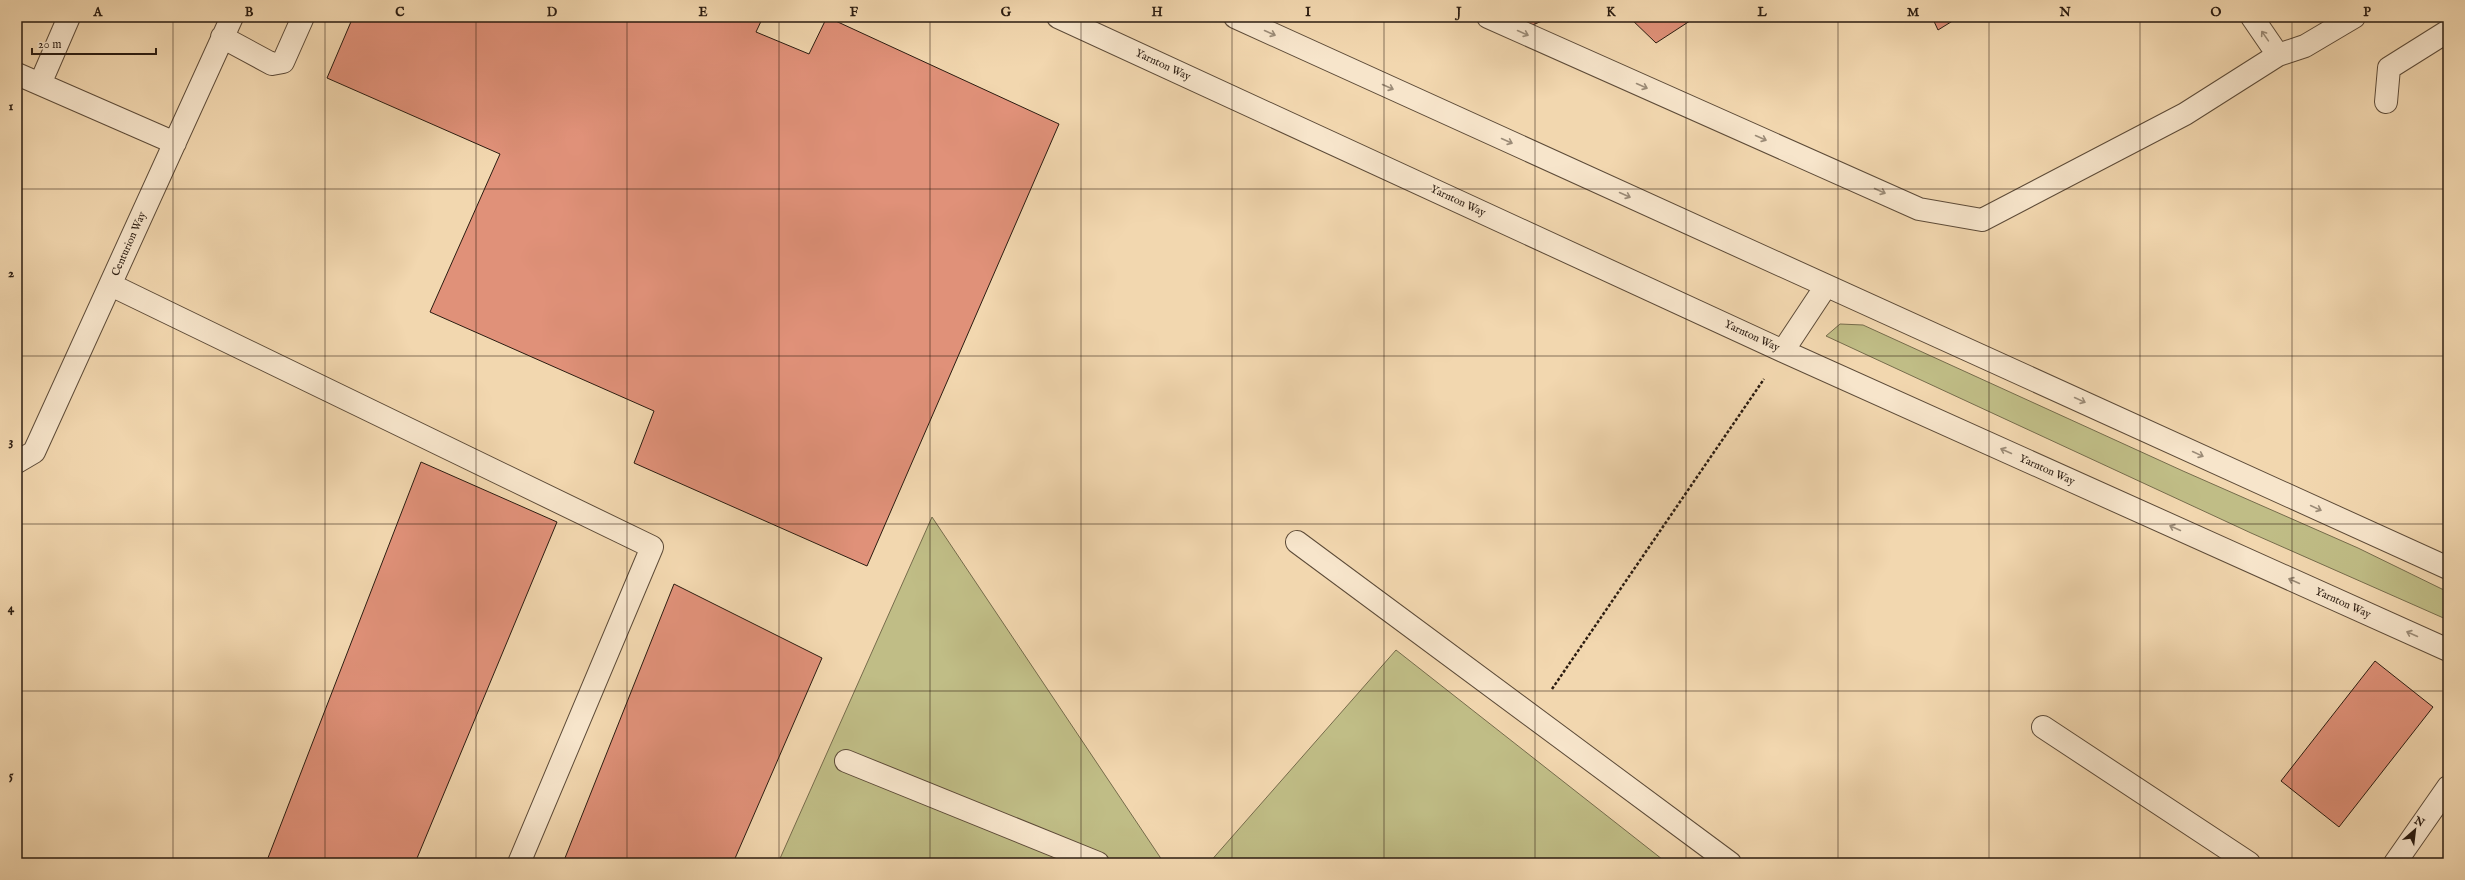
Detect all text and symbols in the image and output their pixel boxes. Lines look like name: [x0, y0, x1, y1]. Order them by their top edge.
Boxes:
text: A: [93, 4, 104, 21]
text: B: [245, 4, 254, 21]
text: C: [395, 4, 405, 21]
text: D: [547, 4, 558, 21]
text: E: [698, 4, 708, 21]
text: F: [850, 4, 859, 21]
text: G: [1001, 4, 1012, 21]
text: H: [1151, 4, 1163, 21]
text: I: [1305, 4, 1311, 21]
text: J: [1454, 4, 1462, 21]
text: K: [1606, 4, 1616, 21]
text: L: [1756, 4, 1767, 21]
text: M: [1907, 4, 1920, 21]
text: N: [2058, 4, 2071, 21]
text: O: [2211, 4, 2222, 21]
text: P: [2363, 4, 2371, 21]
scale bar: [32, 30, 156, 56]
one-way arrow: [1264, 30, 1276, 37]
one-way arrow: [1517, 30, 1529, 37]
one-way arrow: [2261, 31, 2269, 42]
text: 20 m: [38, 37, 61, 52]
street label: Yarnton Way: [1133, 46, 1193, 84]
one-way arrow: [1636, 82, 1648, 90]
one-way arrow: [1382, 84, 1394, 91]
text: 1: [9, 98, 14, 115]
one-way arrow: [1755, 135, 1767, 142]
one-way arrow: [1500, 138, 1512, 145]
street label: Yarnton Way: [1428, 182, 1488, 220]
one-way arrow: [1874, 188, 1886, 195]
one-way arrow: [1619, 192, 1631, 199]
street label: Centurion Way: [109, 209, 150, 278]
text: 2: [8, 265, 14, 282]
street label: Yarnton Way: [1722, 317, 1782, 355]
one-way arrow: [2073, 397, 2085, 404]
text: 3: [9, 433, 14, 450]
one-way arrow: [2000, 447, 2012, 454]
street label: Yarnton Way: [2017, 451, 2078, 489]
one-way arrow: [2192, 451, 2204, 458]
one-way arrow: [2310, 505, 2322, 512]
one-way arrow: [2170, 523, 2182, 531]
one-way arrow: [2288, 577, 2300, 584]
street label: Yarnton Way: [2313, 584, 2374, 622]
text: 4: [8, 600, 15, 617]
one-way arrow: [2407, 630, 2419, 638]
text: 5: [9, 767, 14, 784]
north arrow: [2395, 810, 2435, 850]
text: N: [2411, 813, 2427, 831]

